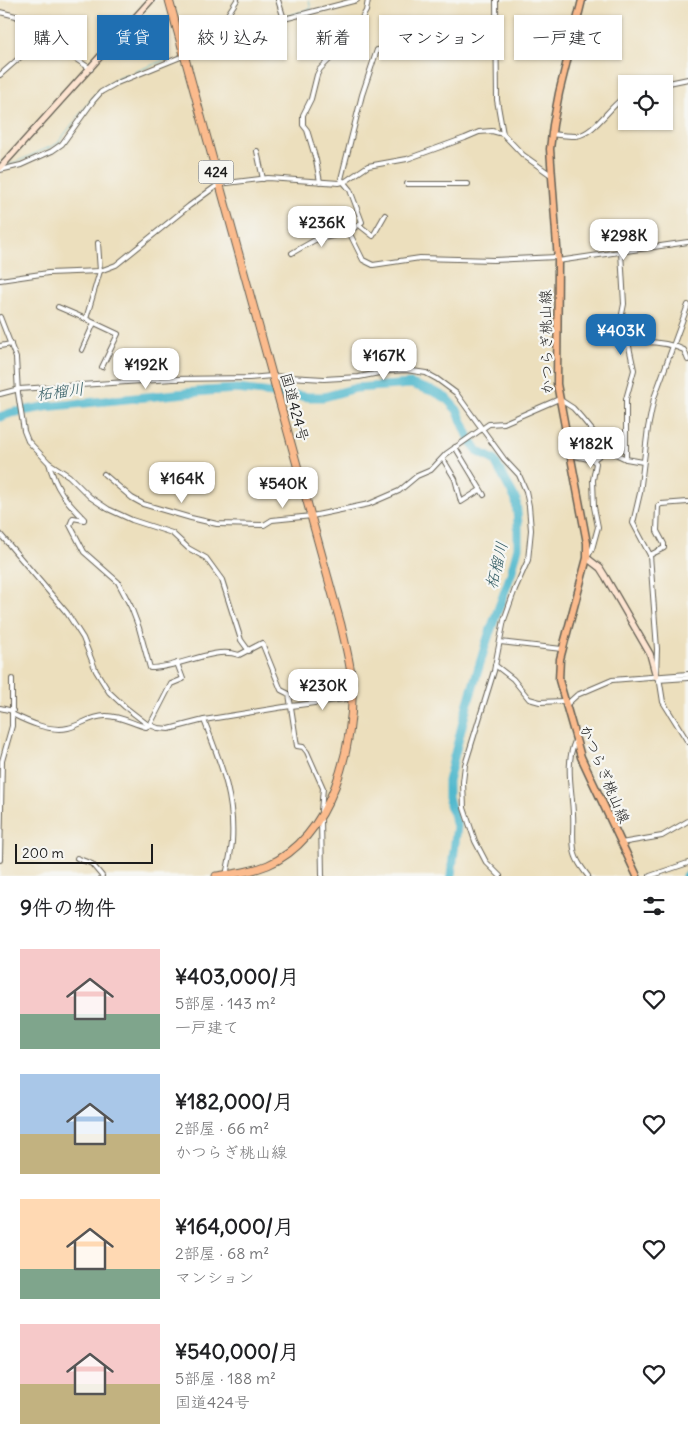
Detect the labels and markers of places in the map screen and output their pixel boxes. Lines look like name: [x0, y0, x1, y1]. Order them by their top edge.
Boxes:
pin: ¥236K: [287, 206, 357, 248]
pin: ¥298K: [589, 218, 659, 261]
pin: ¥403K: [586, 314, 656, 356]
pin: ¥167K: [349, 338, 419, 381]
pin: ¥192K: [111, 348, 181, 390]
pin: ¥182K: [556, 426, 626, 469]
pin: ¥164K: [147, 462, 217, 504]
pin: ¥540K: [248, 466, 318, 509]
pin: ¥230K: [288, 668, 358, 711]

